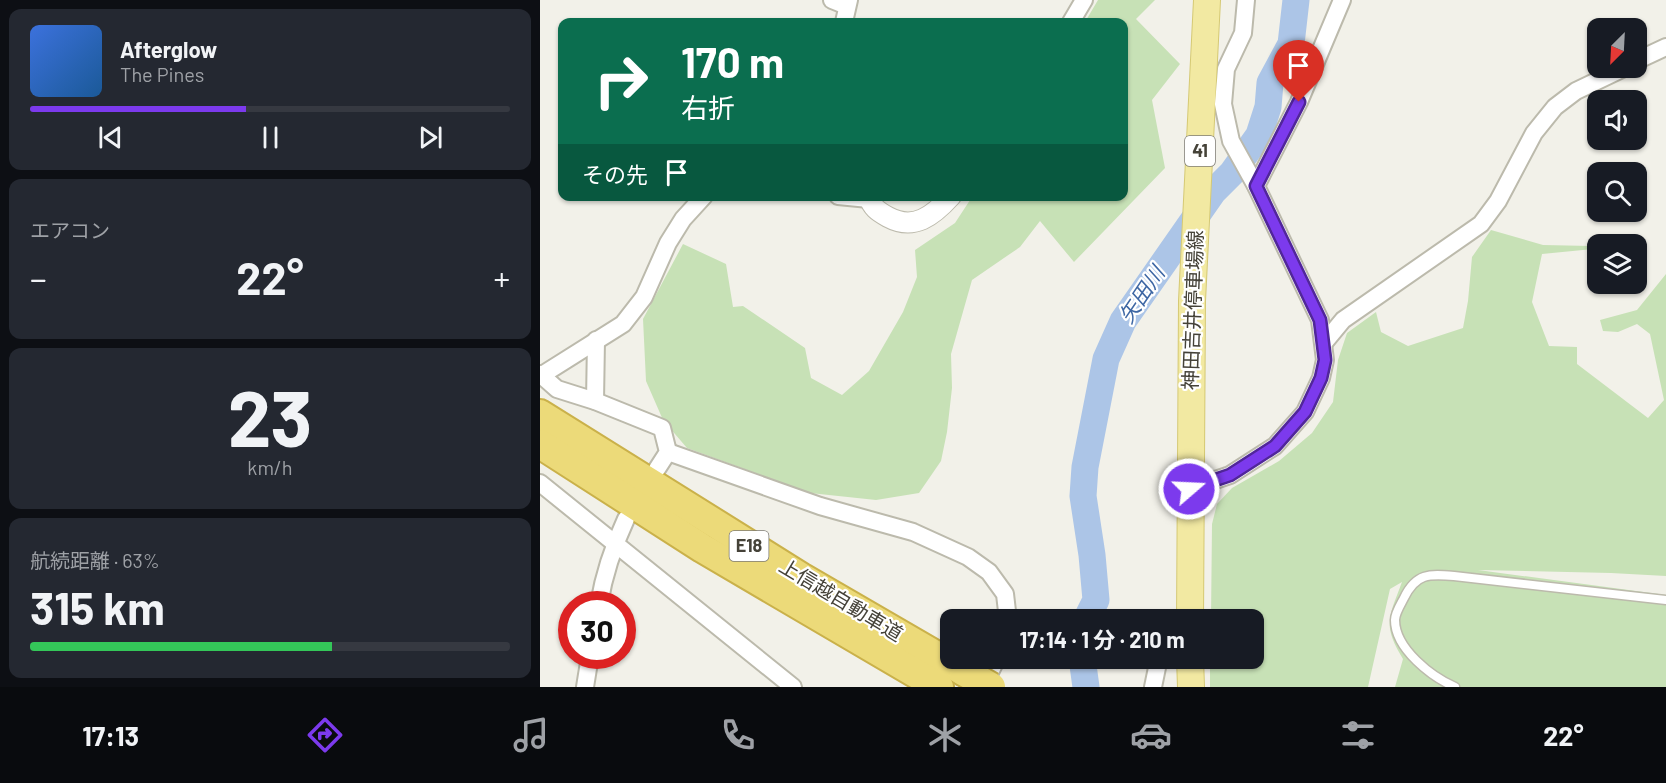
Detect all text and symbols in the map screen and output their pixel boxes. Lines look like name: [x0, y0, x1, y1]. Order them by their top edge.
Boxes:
north arrow: [1587, 18, 1647, 78]
map controls: [1587, 18, 1647, 294]
text: Afterglow: [120, 36, 217, 62]
text: 170 m: [681, 36, 784, 86]
pin: [1273, 40, 1324, 102]
icon: right: [582, 42, 660, 120]
icon: arrive: [1282, 49, 1315, 82]
text: The Pines: [120, 62, 204, 86]
button: sound: [1587, 90, 1647, 150]
text: 右折: [681, 91, 735, 123]
icon: previous: [94, 121, 127, 154]
icon: pause: [254, 121, 287, 154]
icon: next: [414, 121, 447, 154]
road number: 41: [1185, 136, 1215, 166]
icon: arrive: [660, 156, 693, 189]
text: その先: [582, 161, 648, 187]
button: search: [1587, 162, 1647, 222]
text: エアコン: [30, 218, 110, 242]
street label: 神田吉井停車場線: [1177, 230, 1207, 390]
button: layers: [1587, 234, 1647, 294]
text: 22°: [236, 250, 304, 304]
text: −: [30, 258, 47, 298]
text: +: [493, 258, 510, 298]
water label: 矢田川: [1113, 259, 1170, 327]
text: 23: [228, 369, 312, 463]
text: km/h: [247, 455, 293, 479]
position arrow: [1157, 457, 1221, 521]
road number: E18: [730, 531, 768, 561]
text: 航続距離 · 63%: [30, 548, 160, 572]
street label: 上信越自動車道: [775, 553, 908, 645]
text: 315 km: [30, 580, 165, 634]
speed limit sign: 30: [558, 591, 636, 669]
text: 17:14 · 1 分 · 210 m: [1019, 626, 1185, 652]
icon: directions: [304, 714, 346, 756]
icon: music: [510, 714, 552, 756]
icon: phone: [717, 714, 759, 756]
icon: climate: [924, 714, 966, 756]
icon: car: [1130, 714, 1172, 756]
icon: filters: [1337, 714, 1379, 756]
text: 17:13: [82, 719, 139, 751]
text: 22°: [1543, 719, 1584, 751]

